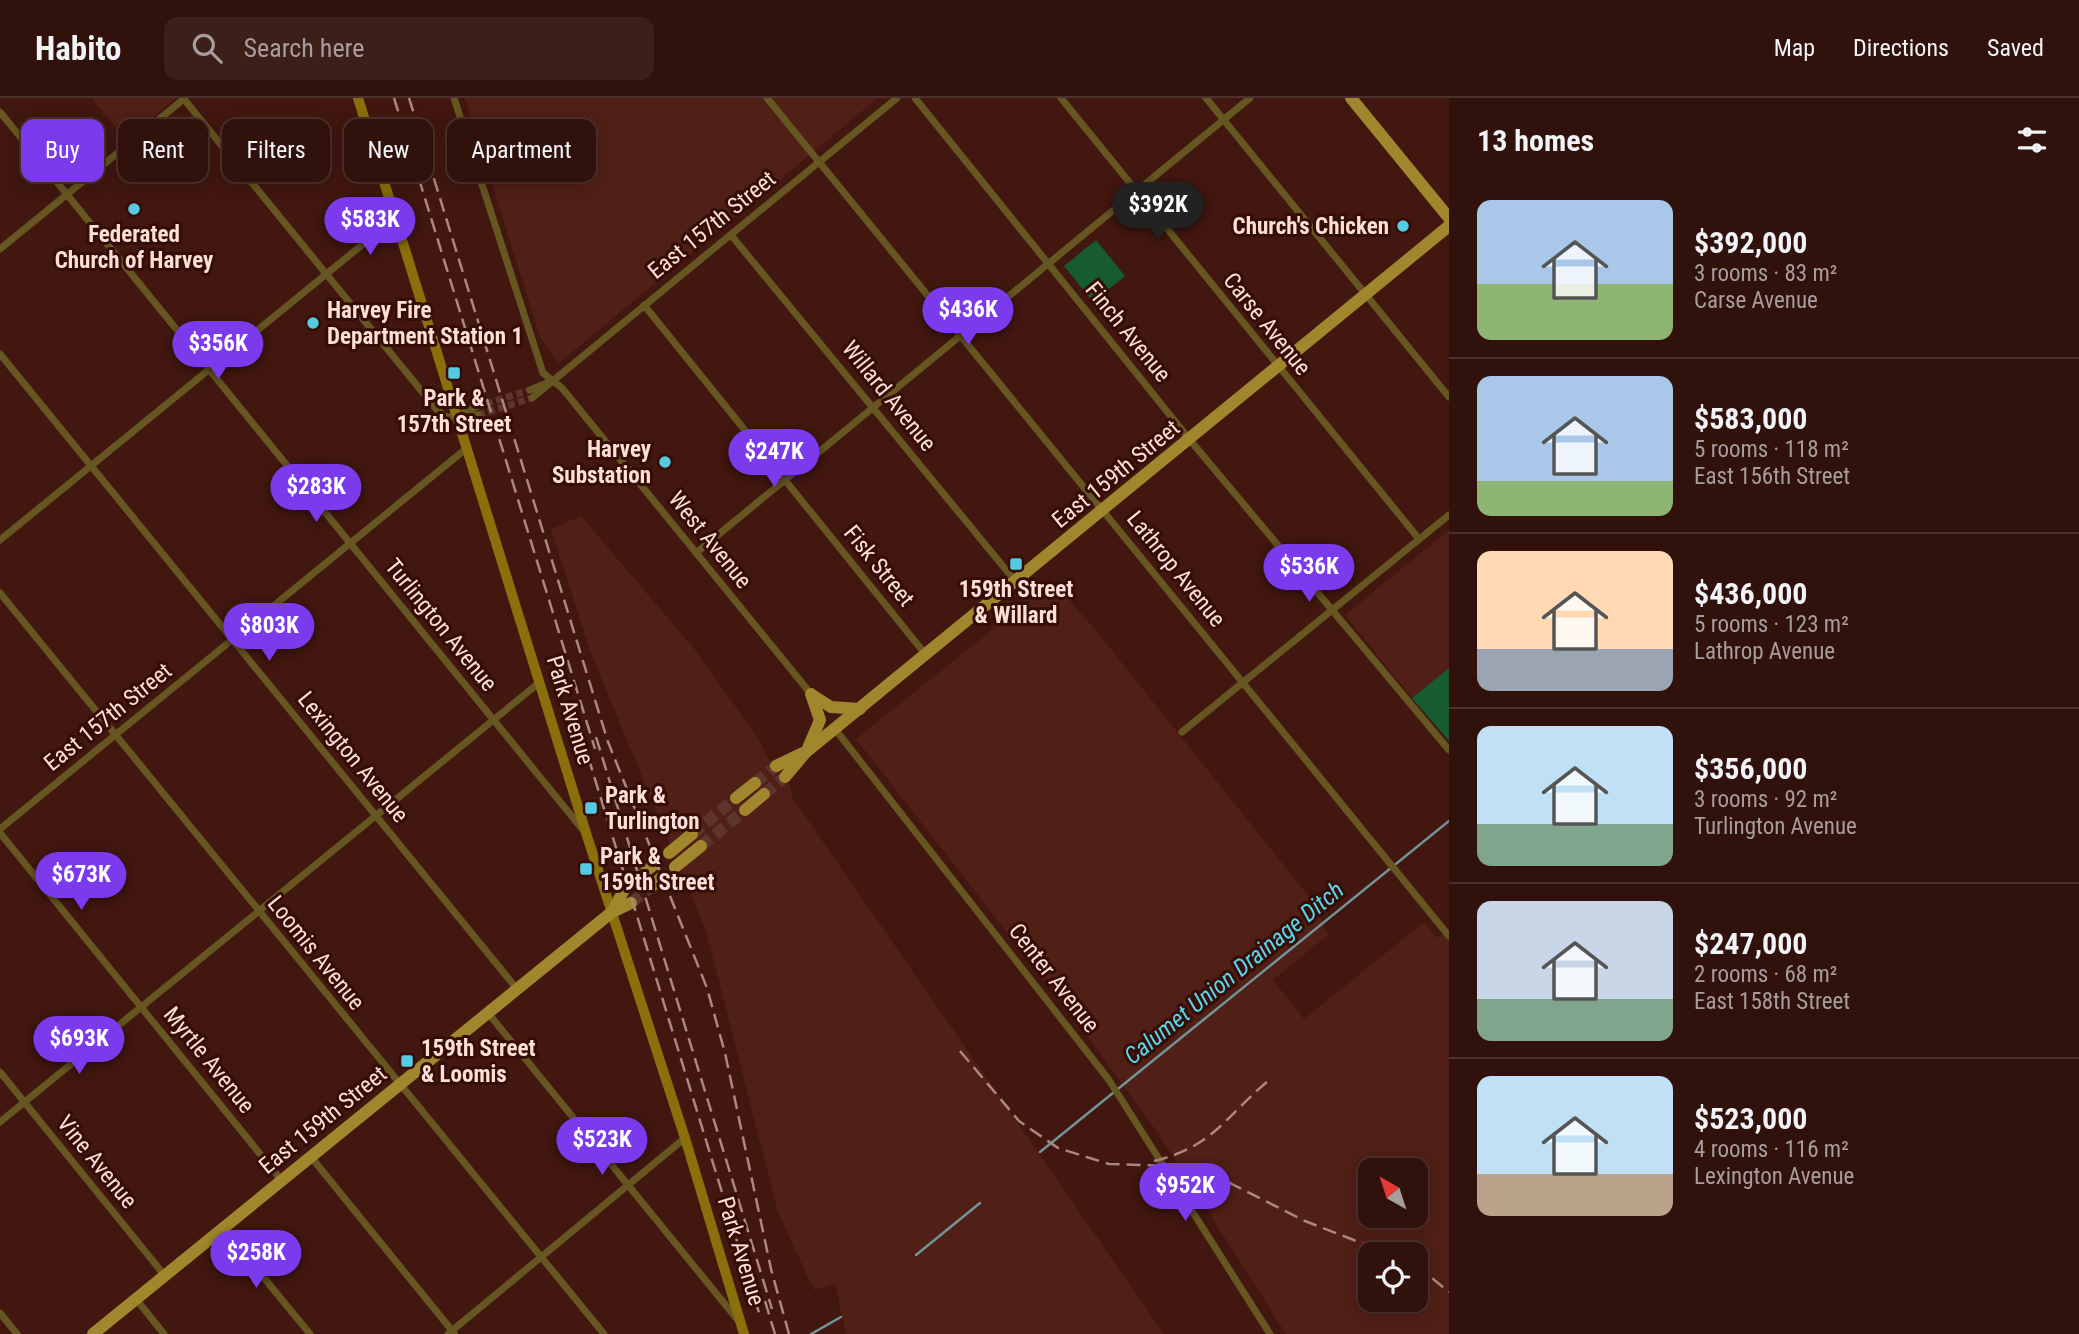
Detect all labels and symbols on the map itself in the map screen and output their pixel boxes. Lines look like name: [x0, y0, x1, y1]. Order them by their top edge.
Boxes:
street label: East 157th Street: [643, 165, 781, 285]
pin: $392K: [1109, 183, 1207, 242]
pin: $583K: [321, 198, 419, 257]
marker: Federated Church of Harvey: [126, 201, 142, 217]
place label: Church's Chicken: [1233, 213, 1389, 240]
marker: Church's Chicken: [1395, 218, 1411, 234]
place label: Federated Church of Harvey: [55, 221, 214, 274]
street label: Carse Avenue: [1218, 267, 1316, 381]
street label: Finch Avenue: [1080, 277, 1176, 387]
pin: $436K: [919, 288, 1017, 347]
place label: Harvey Fire Department Station 1: [327, 297, 523, 350]
marker: Harvey Fire Department Station 1: [305, 315, 321, 331]
pin: $356K: [169, 322, 267, 381]
street label: Willard Avenue: [836, 335, 942, 457]
marker: Park & 157th Street: [446, 365, 462, 381]
place label: Park & 157th Street: [397, 385, 511, 438]
street label: East 159th Street: [1047, 414, 1185, 534]
pin: $247K: [725, 430, 823, 489]
place label: Harvey Substation: [552, 436, 652, 489]
marker: Harvey Substation: [657, 454, 673, 470]
pin: $283K: [267, 464, 365, 524]
street label: West Avenue: [663, 486, 757, 594]
street label: Lathrop Avenue: [1121, 506, 1231, 632]
street label: Fisk Street: [838, 520, 920, 612]
pin: $536K: [1260, 545, 1358, 604]
street label: Turlington Avenue: [379, 553, 503, 697]
marker: 159th Street & Willard: [1008, 556, 1024, 572]
place label: 159th Street & Willard: [959, 576, 1073, 629]
pin: $803K: [220, 603, 318, 663]
street label: Park Avenue: [541, 652, 599, 768]
street label: East 157th Street: [39, 657, 177, 777]
street label: Lexington Avenue: [292, 686, 414, 828]
place label: Park & Turlington: [605, 782, 700, 835]
marker: Park & Turlington: [583, 800, 599, 816]
place label: Park & 159th Street: [600, 843, 714, 896]
pin: $673K: [32, 852, 130, 912]
marker: Park & 159th Street: [578, 861, 594, 877]
water label: Calumet Union Drainage Ditch: [1119, 876, 1349, 1070]
street label: Loomis Avenue: [262, 891, 370, 1015]
street label: Center Avenue: [1003, 918, 1105, 1038]
street label: Myrtle Avenue: [158, 1001, 260, 1119]
pin: $693K: [30, 1016, 128, 1076]
place label: 159th Street & Loomis: [421, 1035, 535, 1088]
marker: 159th Street & Loomis: [399, 1053, 415, 1069]
street label: East 159th Street: [254, 1060, 392, 1180]
street label: Vine Avenue: [51, 1110, 143, 1214]
pin: $523K: [553, 1118, 651, 1177]
north arrow: [1358, 1158, 1428, 1228]
pin: $952K: [1136, 1164, 1234, 1223]
street label: Park Avenue: [712, 1193, 770, 1309]
pin: $258K: [207, 1230, 305, 1290]

